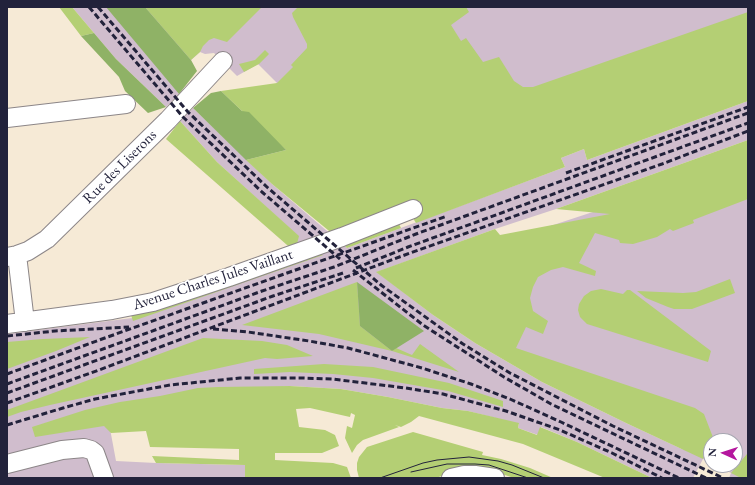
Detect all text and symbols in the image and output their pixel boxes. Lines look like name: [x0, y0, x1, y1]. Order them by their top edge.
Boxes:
street label: Rue des Liserons: [79, 126, 161, 208]
street label: Avenue Charles Jules Vaillant: [131, 246, 295, 314]
north arrow: [703, 433, 743, 473]
text: N: [705, 448, 719, 457]

